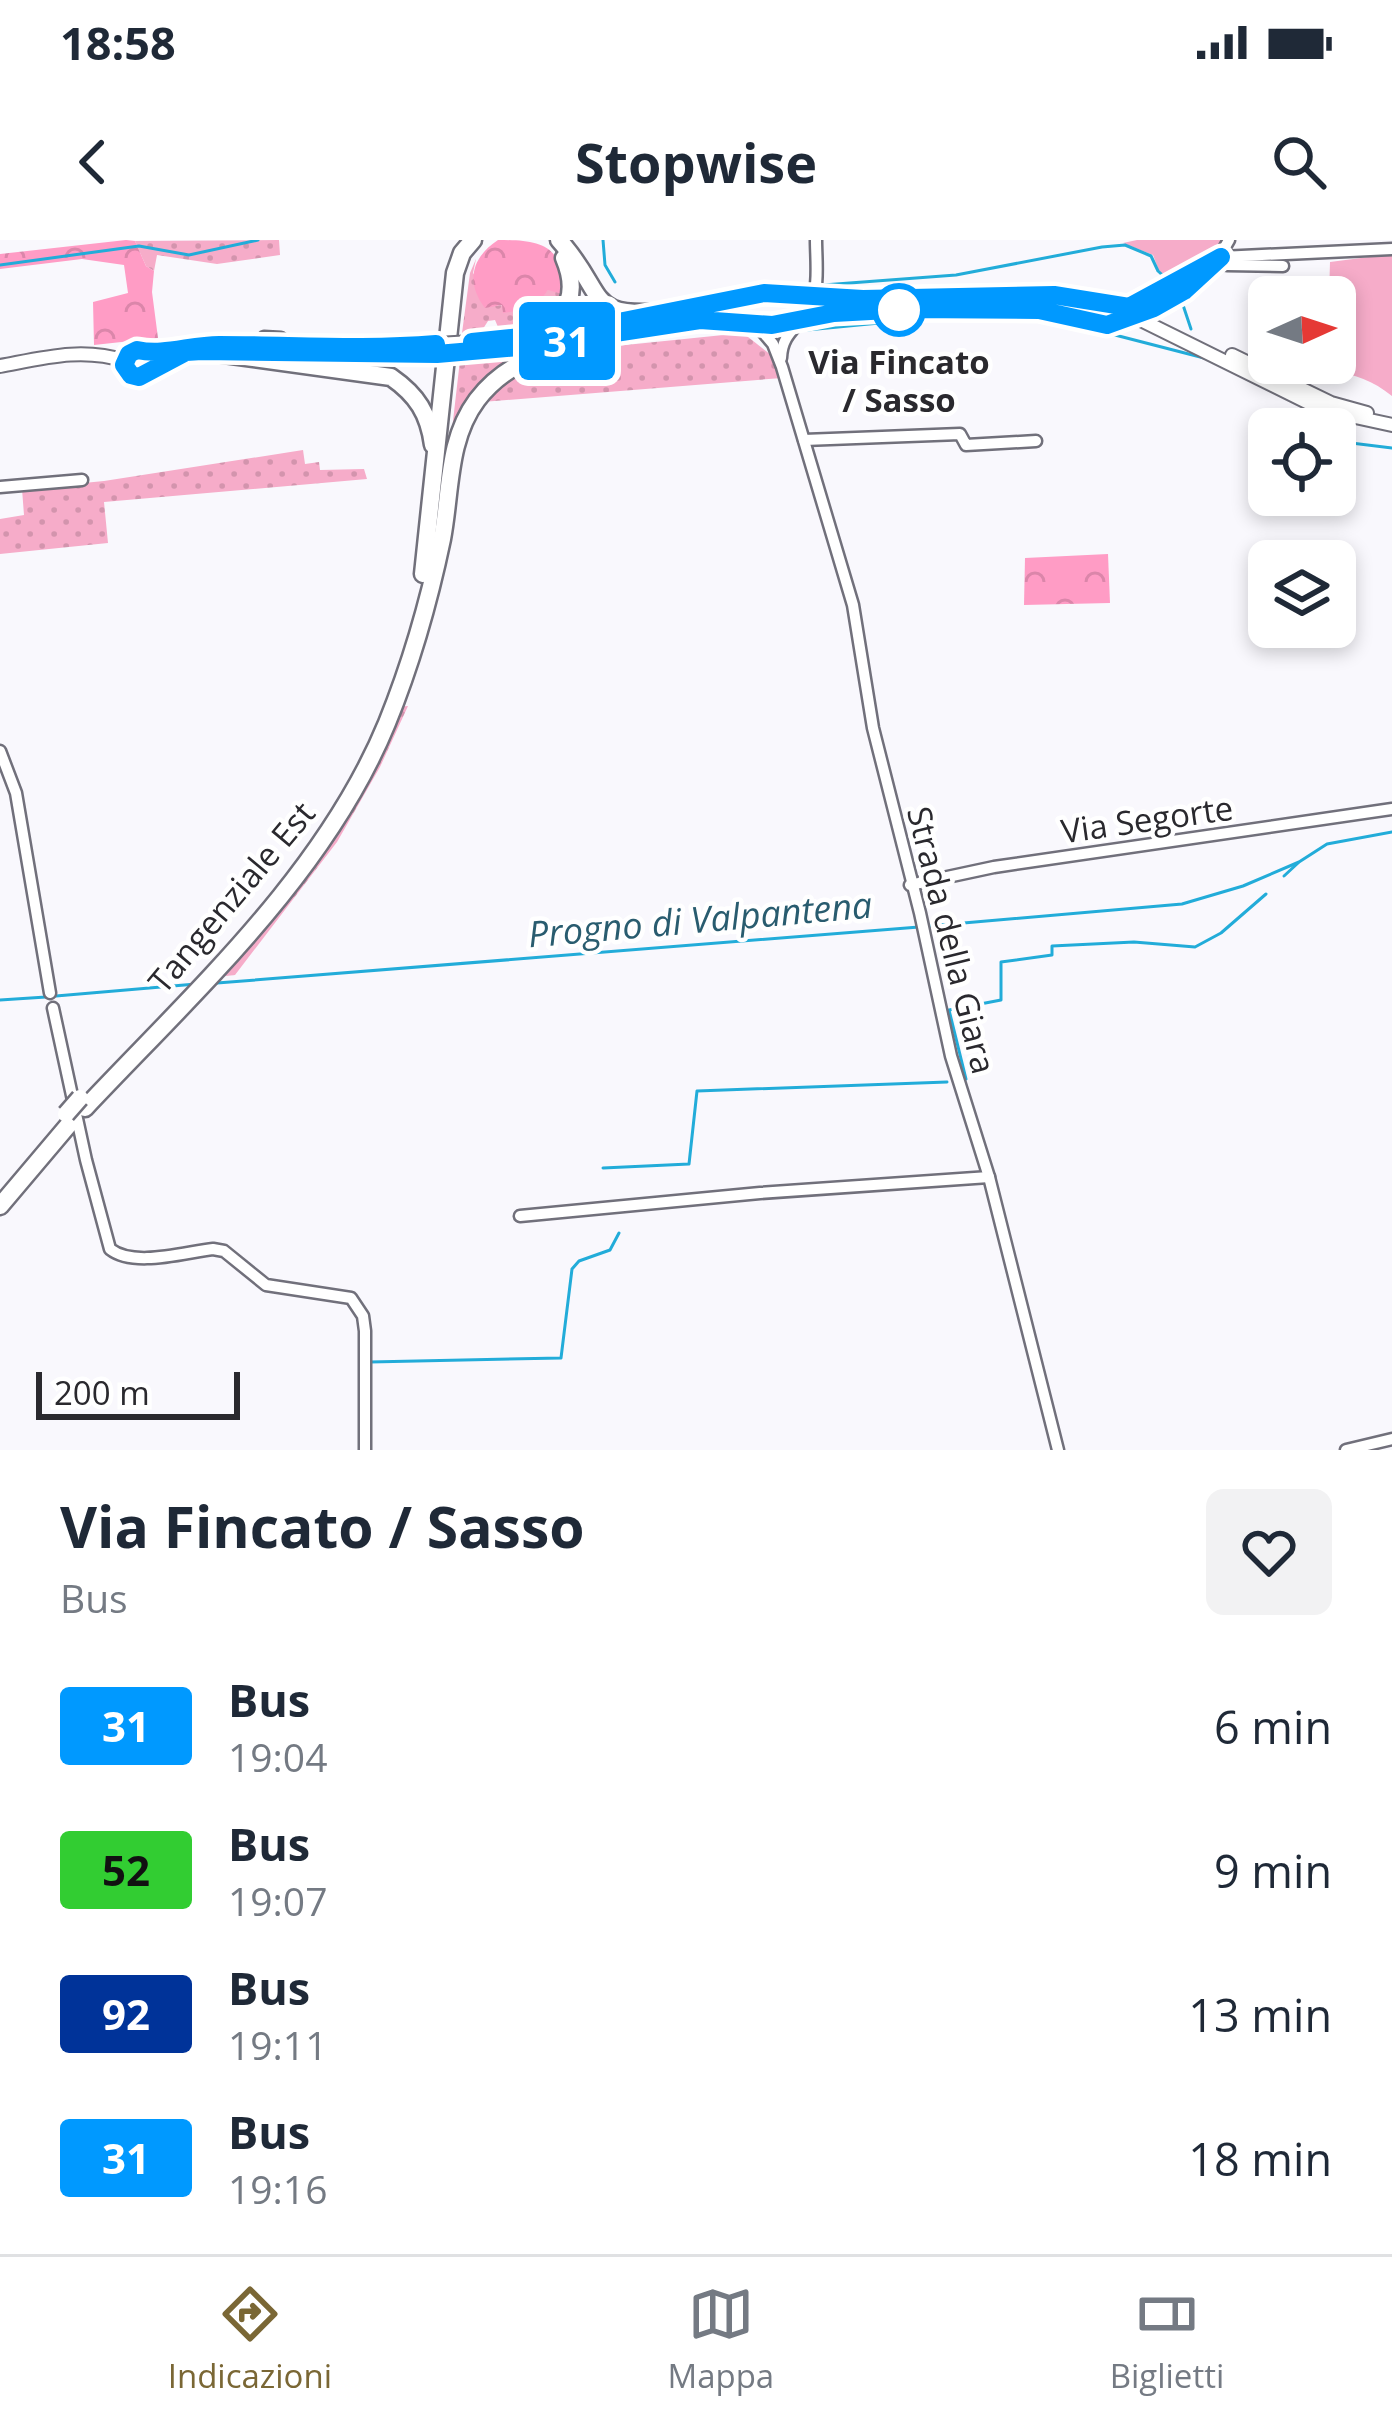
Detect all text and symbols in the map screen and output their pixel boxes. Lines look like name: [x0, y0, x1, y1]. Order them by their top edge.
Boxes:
text: 18:58: [60, 12, 176, 73]
text: Stopwise: [575, 125, 817, 199]
icon: back: [60, 129, 126, 195]
icon: search: [1266, 129, 1332, 195]
north arrow: [1248, 276, 1356, 384]
map controls: [1248, 276, 1356, 648]
marker: Via Fincato / Sasso: [874, 285, 924, 335]
line badge: 31: [513, 302, 621, 380]
text: 31: [543, 312, 591, 369]
place label: Via Fincato / Sasso: [808, 339, 990, 422]
button: locate: [1248, 408, 1356, 516]
button: layers: [1248, 540, 1356, 648]
street label: Via Segorte: [1058, 785, 1236, 853]
street label: Tangenziale Est: [138, 792, 324, 1002]
street label: Strada della Giara: [897, 802, 1007, 1078]
water label: Progno di Valpantena: [526, 880, 874, 958]
scale bar: [36, 1366, 240, 1419]
text: 200 m: [54, 1370, 150, 1415]
text: Via Fincato / Sasso: [60, 1487, 585, 1565]
button: heart: [1206, 1489, 1332, 1615]
text: Bus: [60, 1571, 128, 1624]
text: Bus: [228, 1669, 310, 1730]
text: 6 min: [1214, 1696, 1332, 1757]
text: 31: [102, 1697, 150, 1754]
text: 19:04: [228, 1730, 327, 1783]
text: Bus: [228, 1813, 310, 1874]
text: 9 min: [1214, 1840, 1332, 1901]
text: 52: [102, 1841, 150, 1898]
text: 19:07: [228, 1874, 327, 1927]
text: Bus: [228, 1957, 310, 2018]
text: 13 min: [1188, 1984, 1332, 2045]
text: 92: [102, 1985, 150, 2042]
text: 19:11: [228, 2018, 327, 2071]
text: Bus: [228, 2101, 310, 2162]
text: 18 min: [1188, 2128, 1332, 2189]
text: 31: [102, 2129, 150, 2186]
text: 19:16: [228, 2162, 327, 2215]
tab: Indicazioni: [168, 2281, 332, 2398]
tab: Mappa: [667, 2281, 774, 2398]
tab: Biglietti: [1110, 2281, 1224, 2398]

